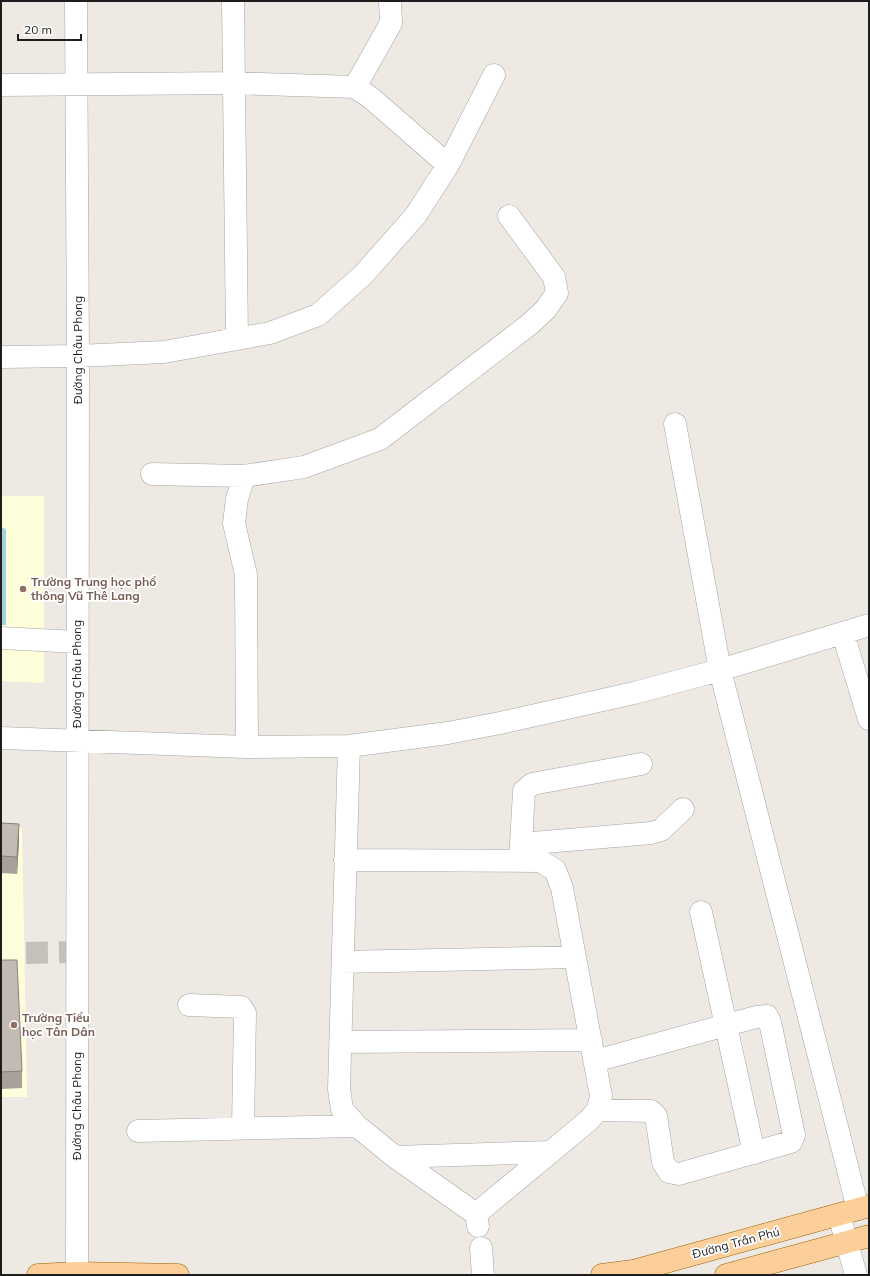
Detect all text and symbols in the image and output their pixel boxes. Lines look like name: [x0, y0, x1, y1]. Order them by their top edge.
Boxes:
scale bar: [18, 16, 81, 42]
text: 20 m: [24, 22, 52, 37]
street label: Đường Châu Phong: [70, 296, 85, 404]
place label: Trường Trung học phổ thông Vũ Thê Lang: [31, 574, 156, 603]
marker: Trường Trung học phổ thông Vũ Thê Lang: [18, 584, 28, 594]
street label: Đường Châu Phong: [69, 620, 84, 728]
place label: Trường Tiểu học Tân Dân: [22, 1010, 95, 1039]
marker: Trường Tiểu học Tân Dân: [9, 1020, 19, 1030]
street label: Đường Châu Phong: [69, 1052, 84, 1160]
street label: Đường Trần Phú: [690, 1224, 781, 1261]

